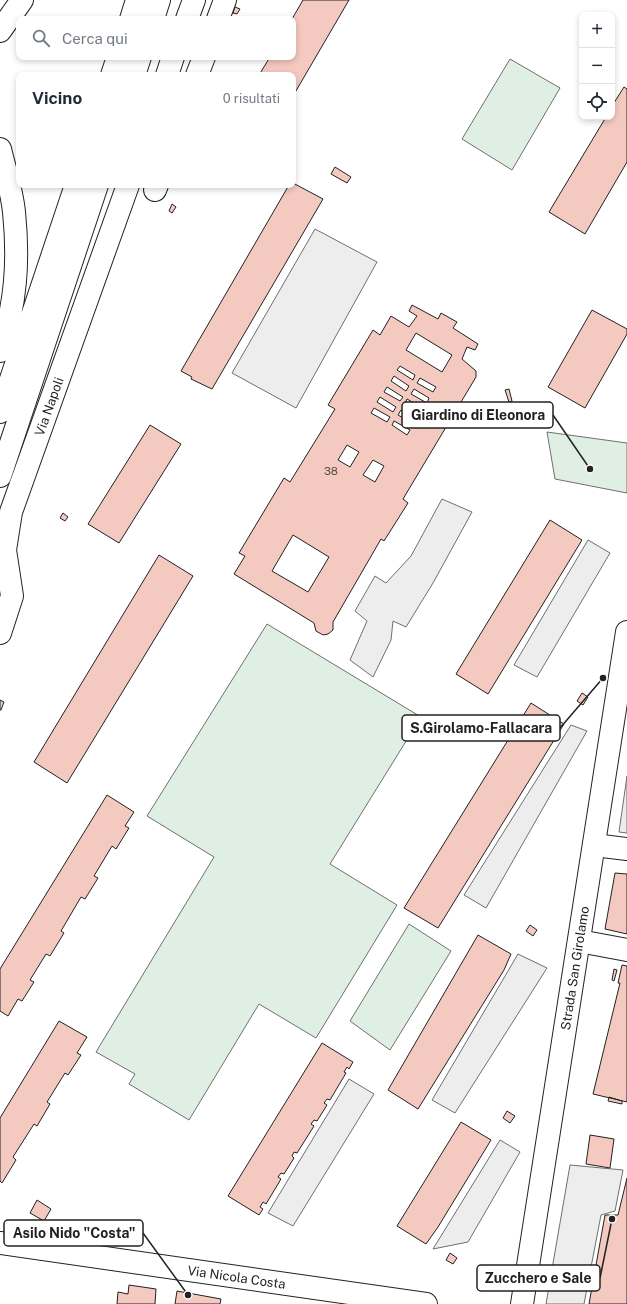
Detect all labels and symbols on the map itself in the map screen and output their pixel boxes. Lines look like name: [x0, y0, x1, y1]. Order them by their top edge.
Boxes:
street label: Via Napoli: [32, 375, 67, 438]
callout: Giardino di Eleonora: [402, 402, 553, 428]
text: Giardino di Eleonora: [411, 407, 545, 423]
house number: 38: [324, 465, 338, 477]
callout: S.Girolamo-Fallacara: [402, 715, 560, 741]
text: S.Girolamo-Fallacara: [410, 720, 552, 736]
street label: Strada San Girolamo: [558, 905, 592, 1031]
callout: Asilo Nido "Costa": [4, 1220, 143, 1246]
text: Asilo Nido "Costa": [13, 1225, 135, 1241]
street label: Via Nicola Costa: [186, 1263, 287, 1292]
callout: Zucchero e Sale: [477, 1265, 600, 1291]
text: Zucchero e Sale: [484, 1270, 592, 1286]

